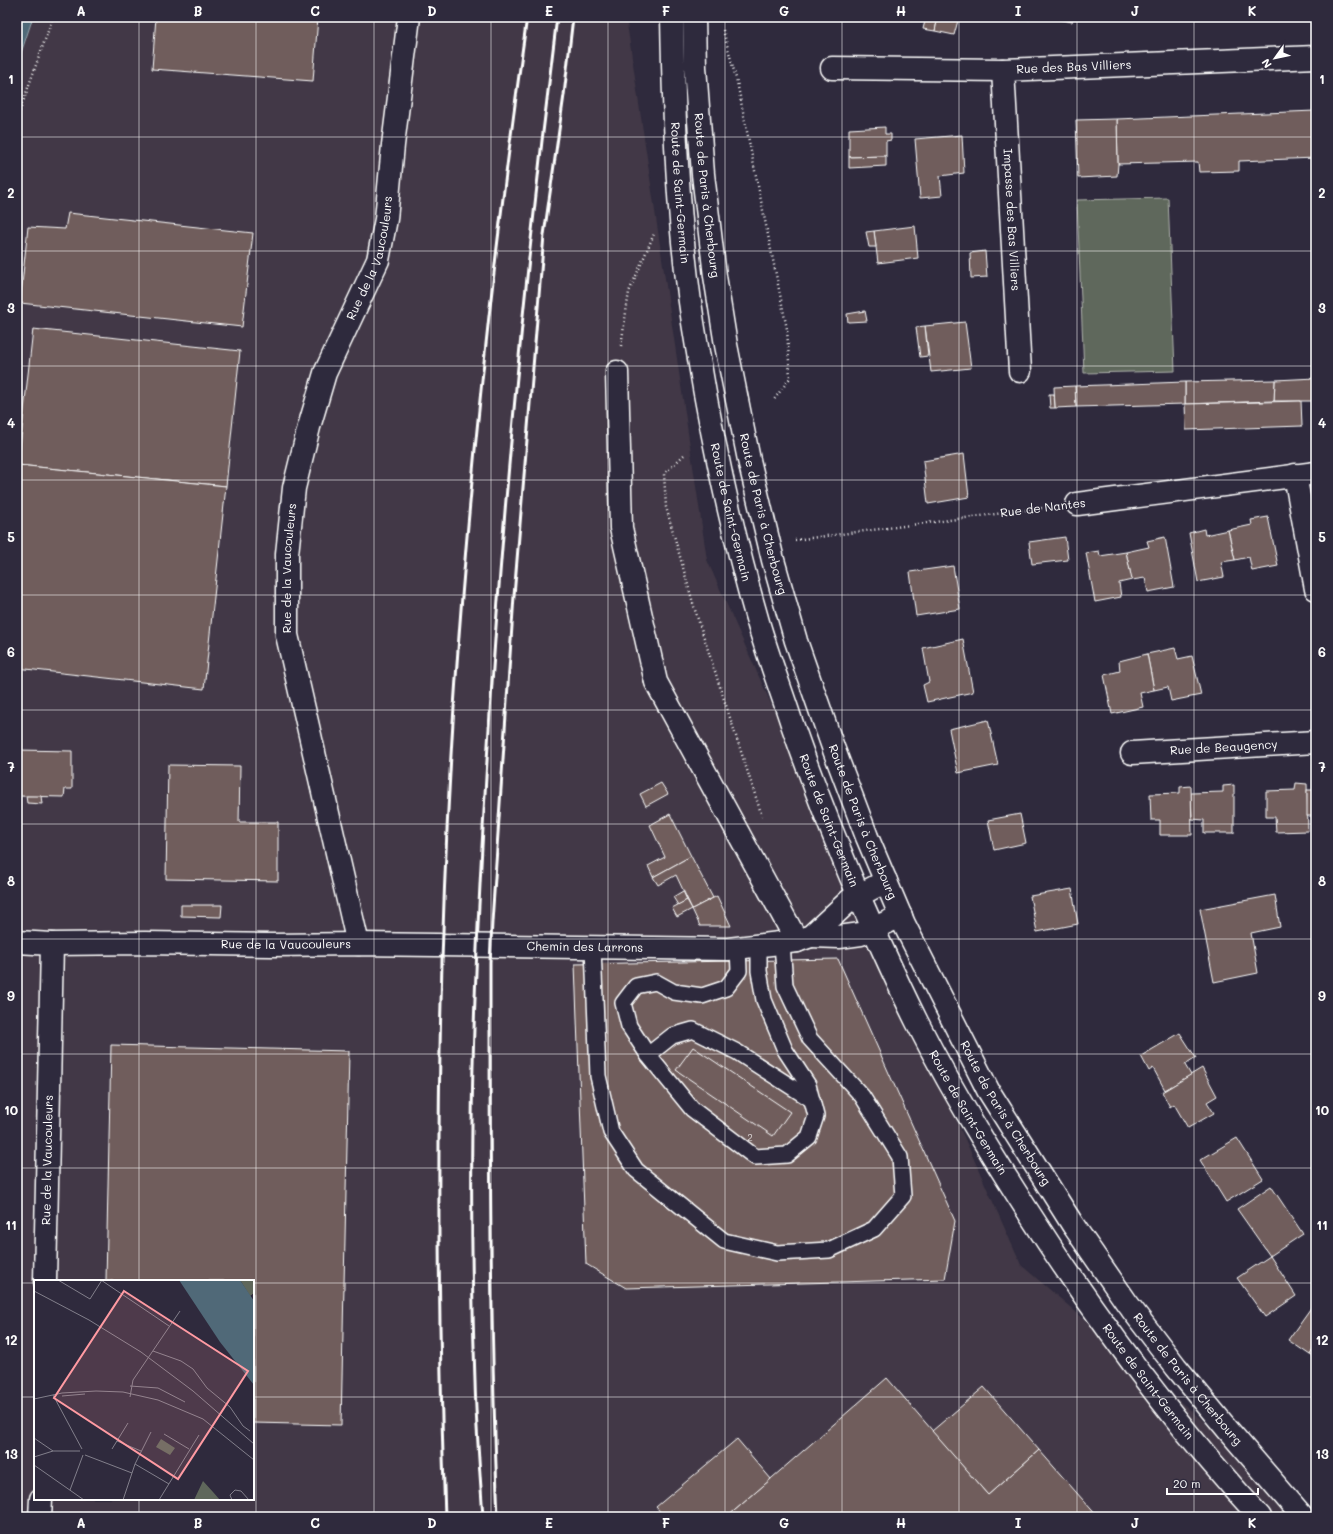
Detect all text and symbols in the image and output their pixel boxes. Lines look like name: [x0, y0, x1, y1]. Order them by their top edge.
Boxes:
text: A: [76, 2, 86, 19]
text: B: [194, 2, 203, 19]
text: C: [310, 2, 320, 19]
text: D: [427, 2, 437, 19]
text: E: [545, 2, 553, 19]
text: F: [662, 2, 670, 19]
text: G: [779, 2, 789, 19]
text: H: [896, 2, 906, 19]
text: I: [1015, 2, 1022, 19]
text: J: [1131, 2, 1139, 19]
text: K: [1248, 2, 1257, 19]
north arrow: [1255, 38, 1295, 78]
street label: Rue des Bas Villiers: [1016, 56, 1132, 76]
text: N: [1258, 56, 1275, 71]
text: 1: [8, 70, 14, 87]
text: 1: [1319, 70, 1325, 87]
street label: Route de Paris à Cherbourg: [691, 112, 724, 279]
street label: Route de Saint-Germain: [668, 122, 694, 264]
street label: Impasse des Bas Villiers: [1000, 148, 1024, 291]
text: 2: [7, 184, 15, 201]
text: 2: [1318, 184, 1326, 201]
street label: Rue de la Vaucouleurs: [342, 195, 395, 322]
text: 3: [7, 299, 15, 316]
text: 3: [1318, 299, 1326, 316]
text: 4: [7, 414, 15, 431]
text: 4: [1318, 414, 1326, 431]
street label: Route de Paris à Cherbourg: [737, 432, 791, 596]
street label: Route de Saint-Germain: [708, 442, 755, 583]
street label: Rue de Nantes: [999, 494, 1087, 520]
street label: Rue de la Vaucouleurs: [278, 502, 299, 633]
text: 5: [7, 528, 15, 545]
text: 5: [1318, 528, 1326, 545]
text: 6: [7, 643, 15, 660]
text: 6: [1318, 643, 1326, 660]
street label: Rue de Beaugency: [1169, 735, 1278, 758]
street label: Route de Paris à Cherbourg: [826, 742, 902, 902]
street label: Route de Saint-Germain: [796, 752, 863, 889]
text: 7: [7, 758, 15, 775]
text: 7: [1318, 758, 1326, 775]
text: 8: [7, 872, 15, 889]
text: 8: [1318, 872, 1326, 889]
street label: Rue de la Vaucouleurs: [221, 935, 351, 952]
street label: Chemin des Larrons: [526, 937, 644, 955]
text: 9: [7, 987, 15, 1004]
text: 9: [1318, 987, 1326, 1004]
street label: Route de Paris à Cherbourg: [957, 1038, 1055, 1188]
street label: Route de Saint-Germain: [926, 1047, 1011, 1177]
street label: Rue de la Vaucouleurs: [37, 1095, 56, 1225]
text: 10: [4, 1101, 18, 1118]
text: 10: [1315, 1101, 1329, 1118]
house number: 2: [747, 1130, 753, 1144]
text: 11: [5, 1216, 17, 1233]
text: 11: [1316, 1216, 1328, 1233]
inset map: [34, 1280, 254, 1500]
street label: Route de Paris à Cherbourg: [1130, 1309, 1246, 1448]
street label: Route de Saint-Germain: [1099, 1320, 1198, 1442]
text: 12: [4, 1331, 18, 1348]
text: 12: [1315, 1331, 1329, 1348]
text: 13: [4, 1445, 18, 1462]
text: 13: [1315, 1445, 1329, 1462]
scale bar: [1167, 1470, 1258, 1496]
text: 20 m: [1173, 1475, 1201, 1491]
text: A: [76, 1514, 86, 1531]
text: B: [194, 1514, 203, 1531]
text: C: [310, 1514, 320, 1531]
text: D: [427, 1514, 437, 1531]
text: E: [545, 1514, 553, 1531]
text: F: [662, 1514, 670, 1531]
text: G: [779, 1514, 789, 1531]
text: H: [896, 1514, 906, 1531]
text: I: [1015, 1514, 1022, 1531]
text: J: [1131, 1514, 1139, 1531]
text: K: [1248, 1514, 1257, 1531]

